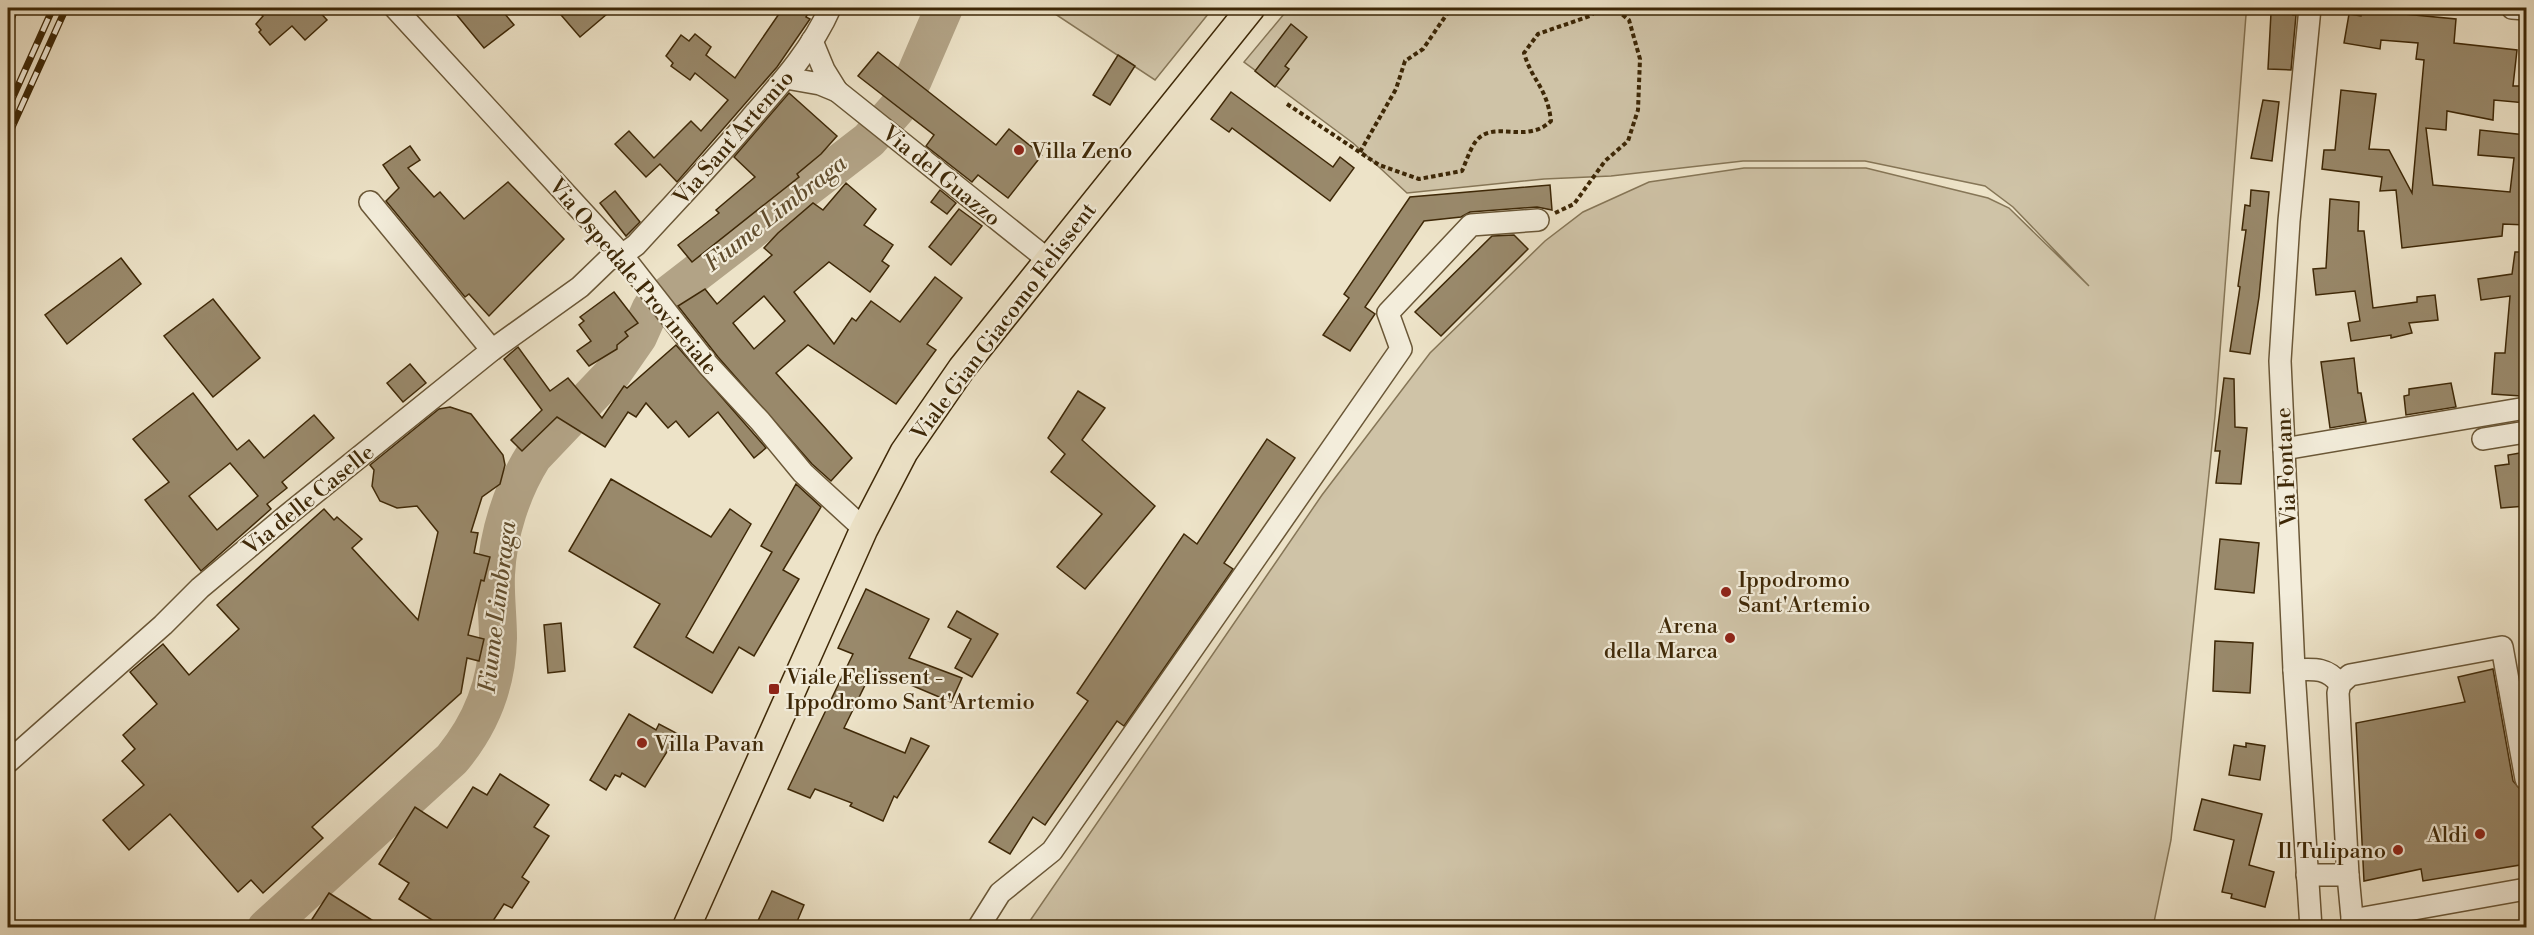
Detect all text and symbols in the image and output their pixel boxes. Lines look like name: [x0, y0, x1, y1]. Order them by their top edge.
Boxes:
street label: Via Sant'Artemio: [668, 65, 800, 212]
street label: Via del Guazzo: [875, 119, 1006, 232]
place label: Villa Zeno: [1030, 138, 1132, 165]
marker: Villa Zeno: [1012, 143, 1026, 157]
water label: Fiume Limbraga: [698, 148, 854, 279]
street label: Via Ospedale Provinciale: [542, 172, 723, 381]
street label: Viale Gian Giacomo Felissent: [905, 198, 1103, 447]
street label: Via Fontane: [2270, 407, 2303, 528]
street label: Via delle Caselle: [237, 439, 380, 562]
water label: Fiume Limbraga: [473, 519, 524, 695]
place label: Ippodromo Sant'Artemio: [1738, 567, 1870, 619]
marker: Ippodromo Sant'Artemio: [1719, 585, 1733, 599]
place label: Arena della Marca: [1604, 613, 1719, 665]
marker: Arena della Marca: [1723, 631, 1737, 645]
place label: Viale Felissent - Ippodromo Sant'Artemio: [785, 664, 1035, 716]
marker: Viale Felissent - Ippodromo Sant'Artemio: [767, 682, 781, 696]
place label: Villa Pavan: [653, 731, 764, 758]
marker: Villa Pavan: [635, 736, 649, 750]
place label: Aldi: [2426, 822, 2468, 849]
marker: Aldi: [2473, 827, 2487, 841]
place label: Il Tulipano: [2277, 838, 2386, 865]
marker: Il Tulipano: [2391, 843, 2405, 857]

